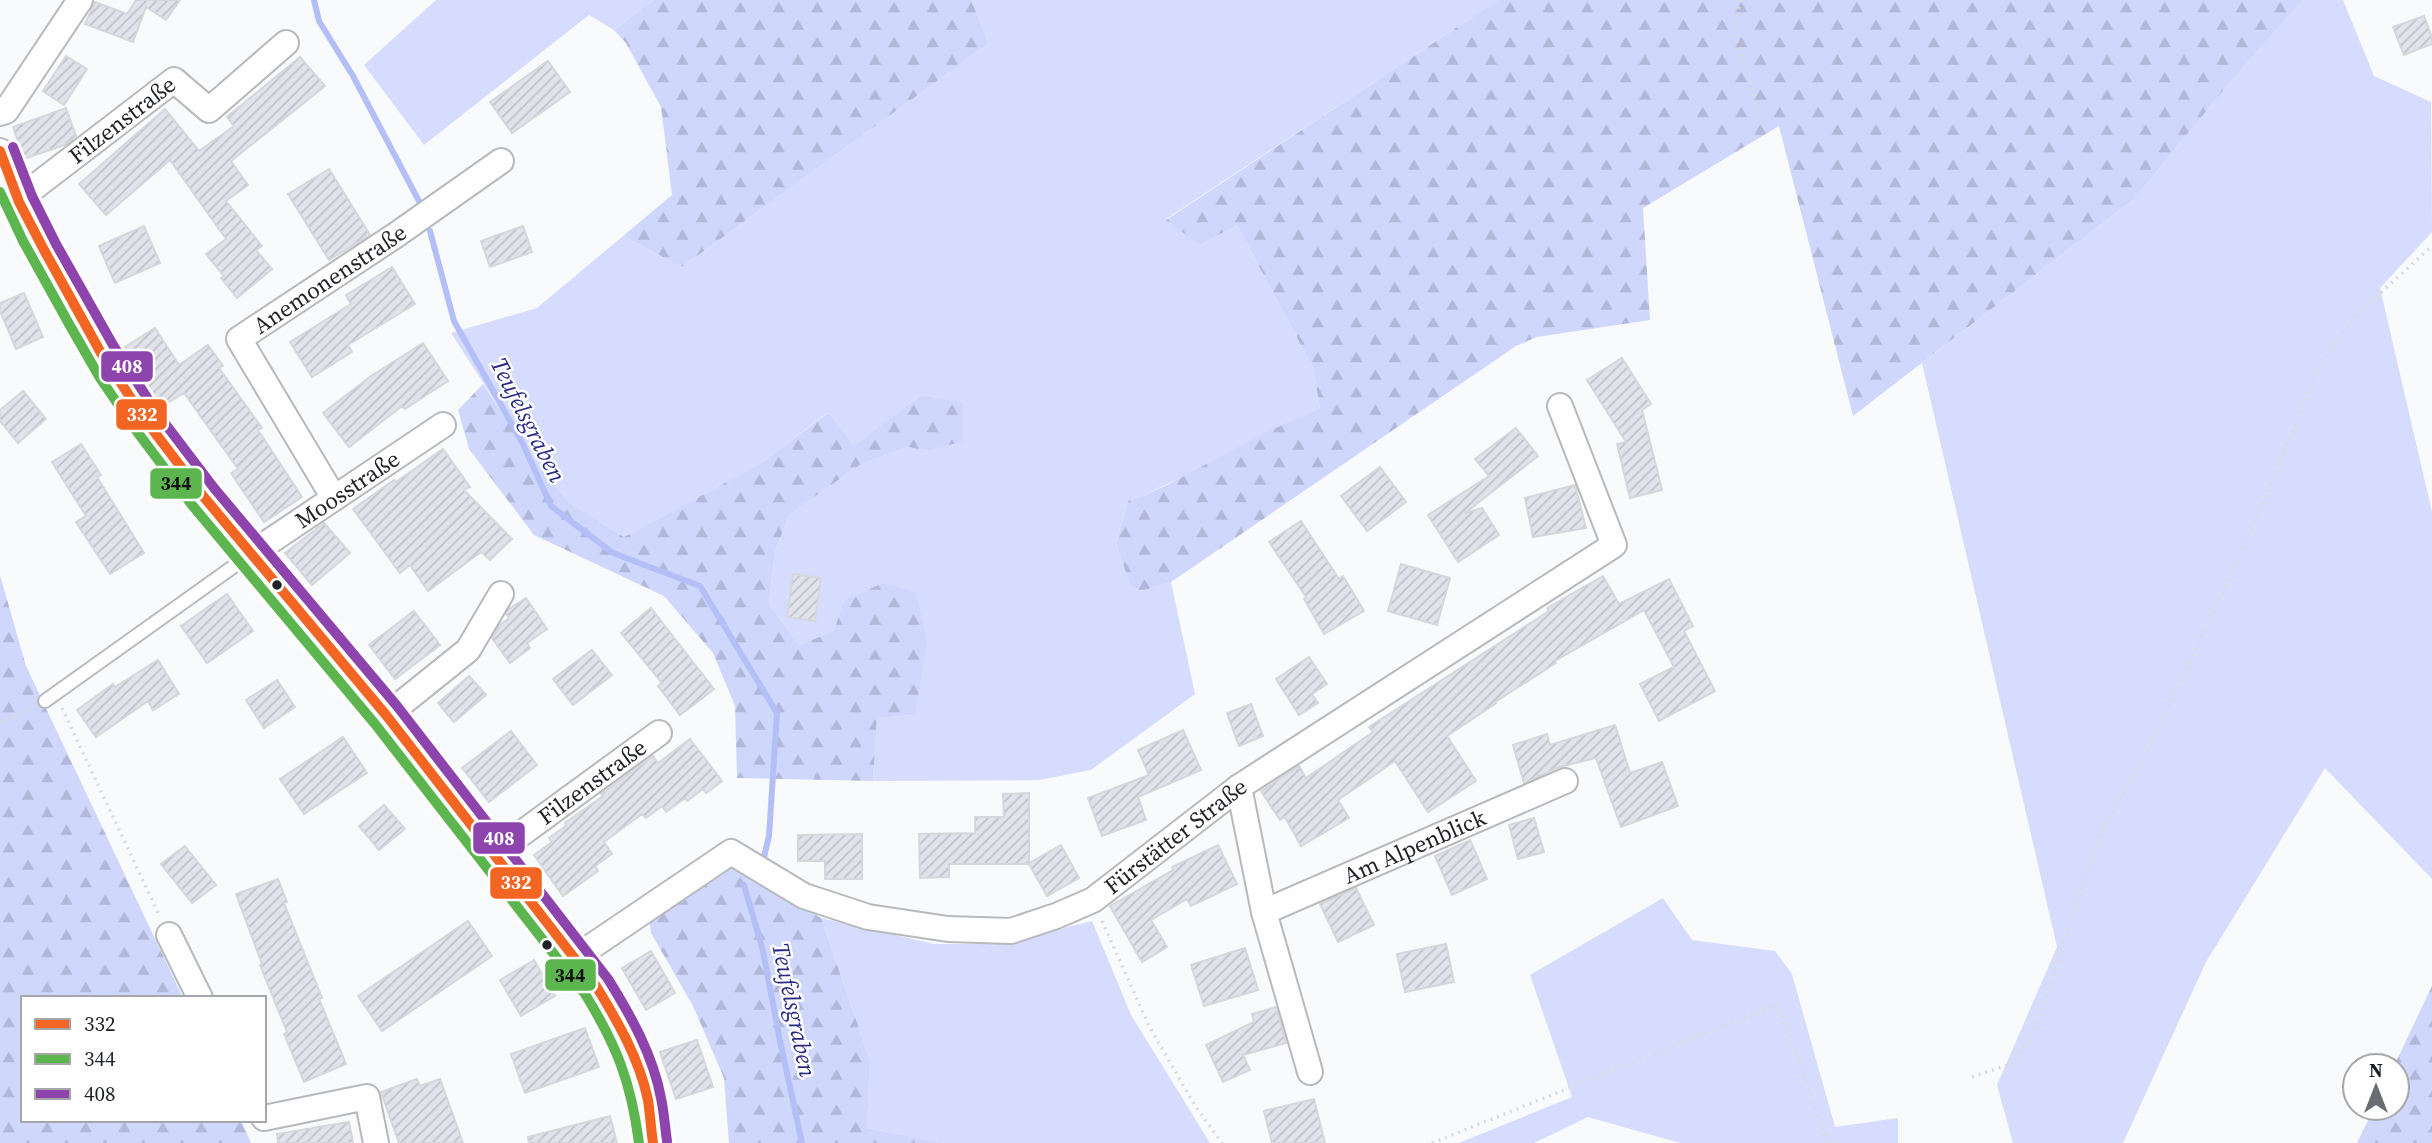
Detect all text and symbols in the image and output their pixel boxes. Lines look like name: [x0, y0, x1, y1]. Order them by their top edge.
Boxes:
street label: Filzenstraße: [62, 68, 182, 171]
street label: Anemonenstraße: [247, 216, 413, 341]
line badge: 408: [100, 350, 154, 383]
water label: Teufelsgraben: [483, 352, 574, 488]
text: 408: [112, 353, 142, 379]
line badge: 332: [115, 398, 168, 431]
text: 332: [127, 401, 157, 427]
street label: Moosstraße: [289, 443, 406, 536]
line badge: 344: [149, 467, 203, 500]
text: 344: [161, 470, 191, 496]
unlabelled marker: [270, 578, 284, 592]
street label: Filzenstraße: [531, 731, 653, 832]
street label: Fürstätter Straße: [1098, 770, 1253, 901]
street label: Am Alpenblick: [1338, 801, 1491, 892]
line badge: 408: [472, 821, 526, 855]
text: 408: [484, 825, 514, 851]
line badge: 332: [489, 866, 543, 900]
text: 332: [501, 869, 531, 895]
unlabelled marker: [540, 938, 554, 952]
water label: Teufelsgraben: [764, 940, 825, 1080]
line badge: 344: [544, 958, 597, 992]
text: 344: [555, 962, 585, 988]
legend: [21, 996, 266, 1122]
text: 332: [84, 1009, 116, 1038]
text: 344: [84, 1044, 116, 1073]
north arrow: [2341, 1052, 2411, 1122]
text: N: [2369, 1057, 2383, 1083]
text: 408: [84, 1079, 116, 1108]

